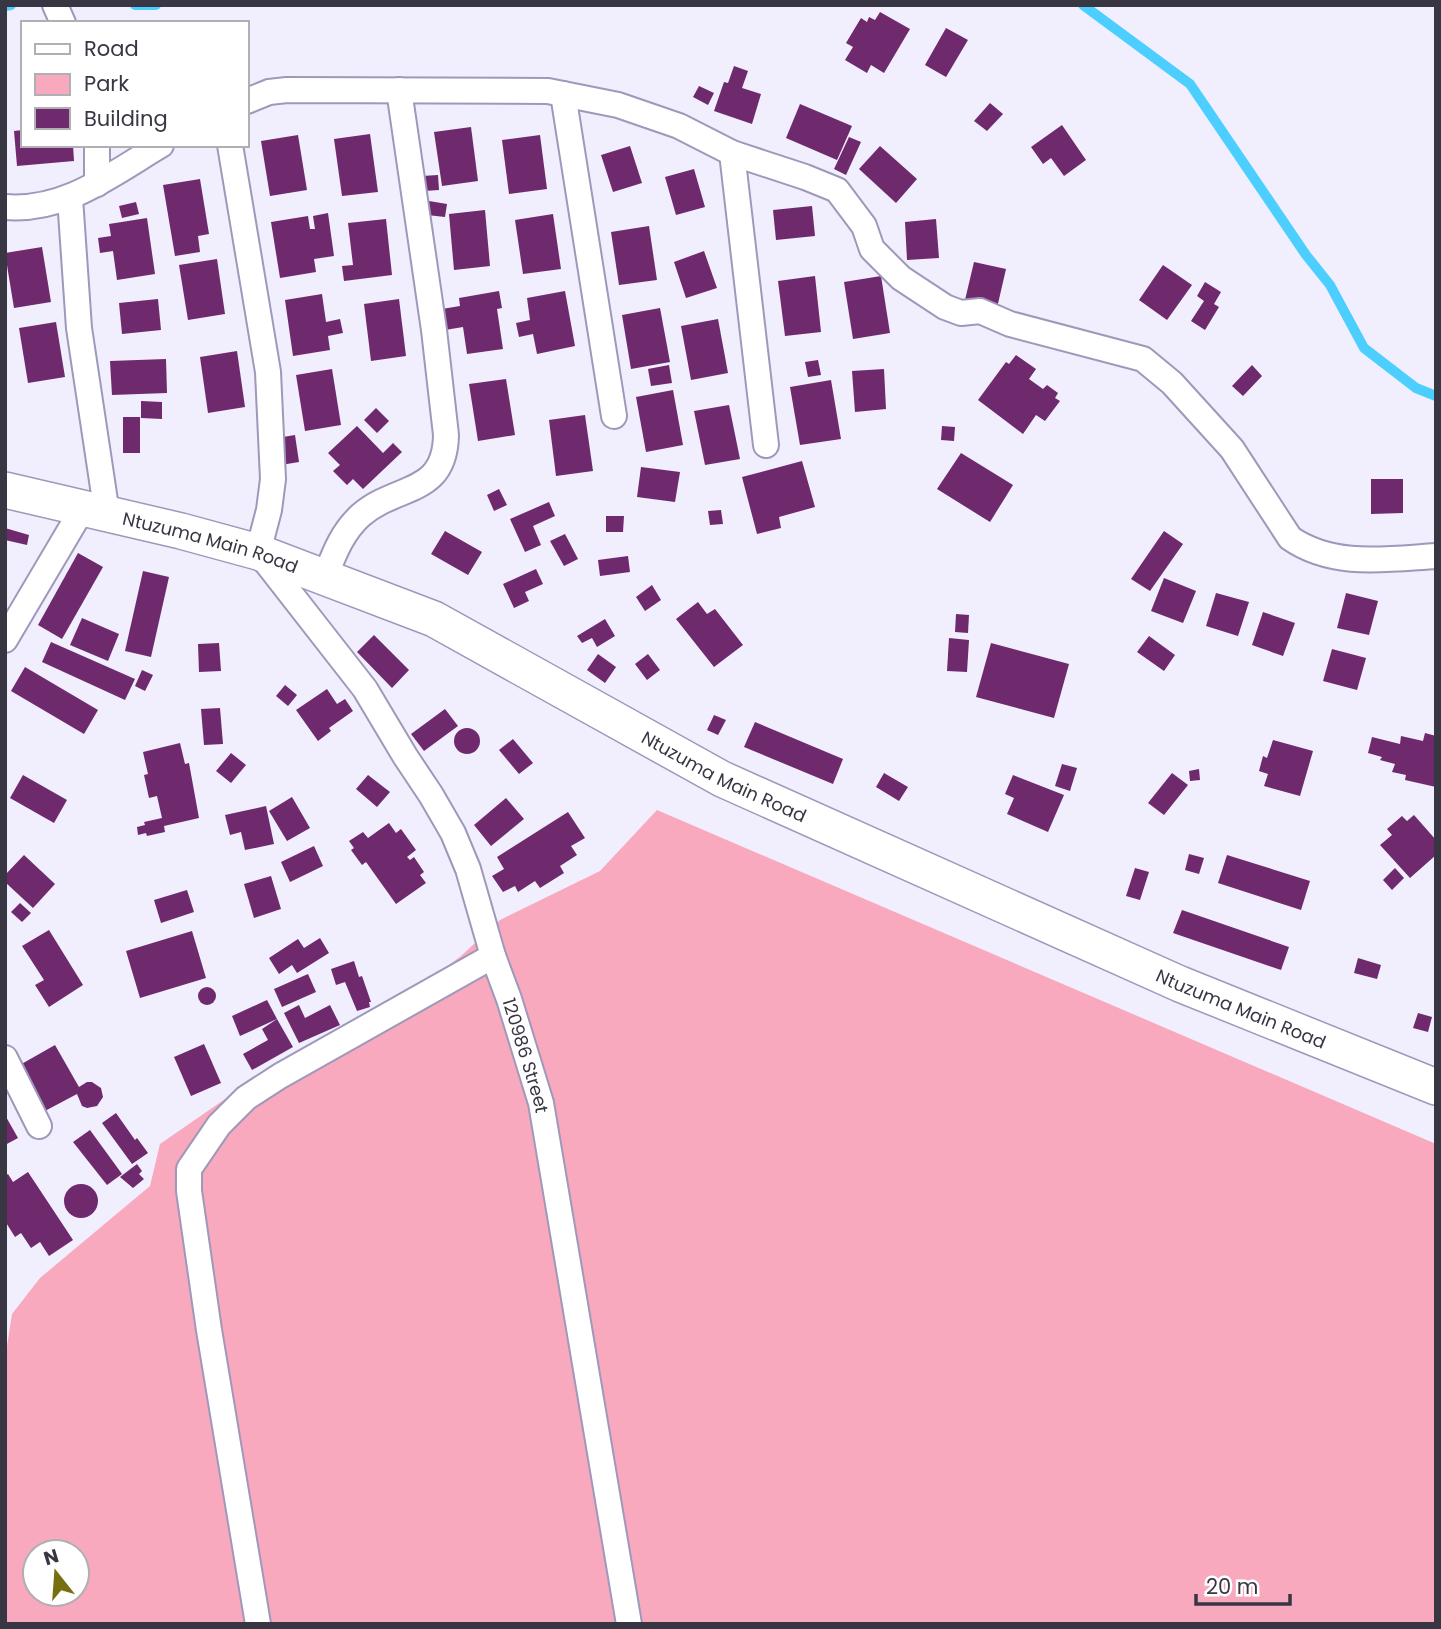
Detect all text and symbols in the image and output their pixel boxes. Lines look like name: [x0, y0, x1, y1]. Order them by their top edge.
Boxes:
legend: [21, 21, 248, 147]
text: Road: [84, 34, 139, 63]
text: Park: [84, 69, 129, 98]
text: Building: [84, 104, 168, 133]
street label: Ntuzuma Main Road: [120, 505, 302, 579]
street label: Ntuzuma Main Road: [637, 724, 810, 828]
street label: Ntuzuma Main Road: [1152, 962, 1330, 1054]
street label: 120986 Street: [497, 995, 555, 1115]
north arrow: [21, 1538, 91, 1608]
text: N: [40, 1542, 62, 1572]
scale bar: [1196, 1562, 1290, 1606]
text: 20 m: [1206, 1572, 1259, 1601]

